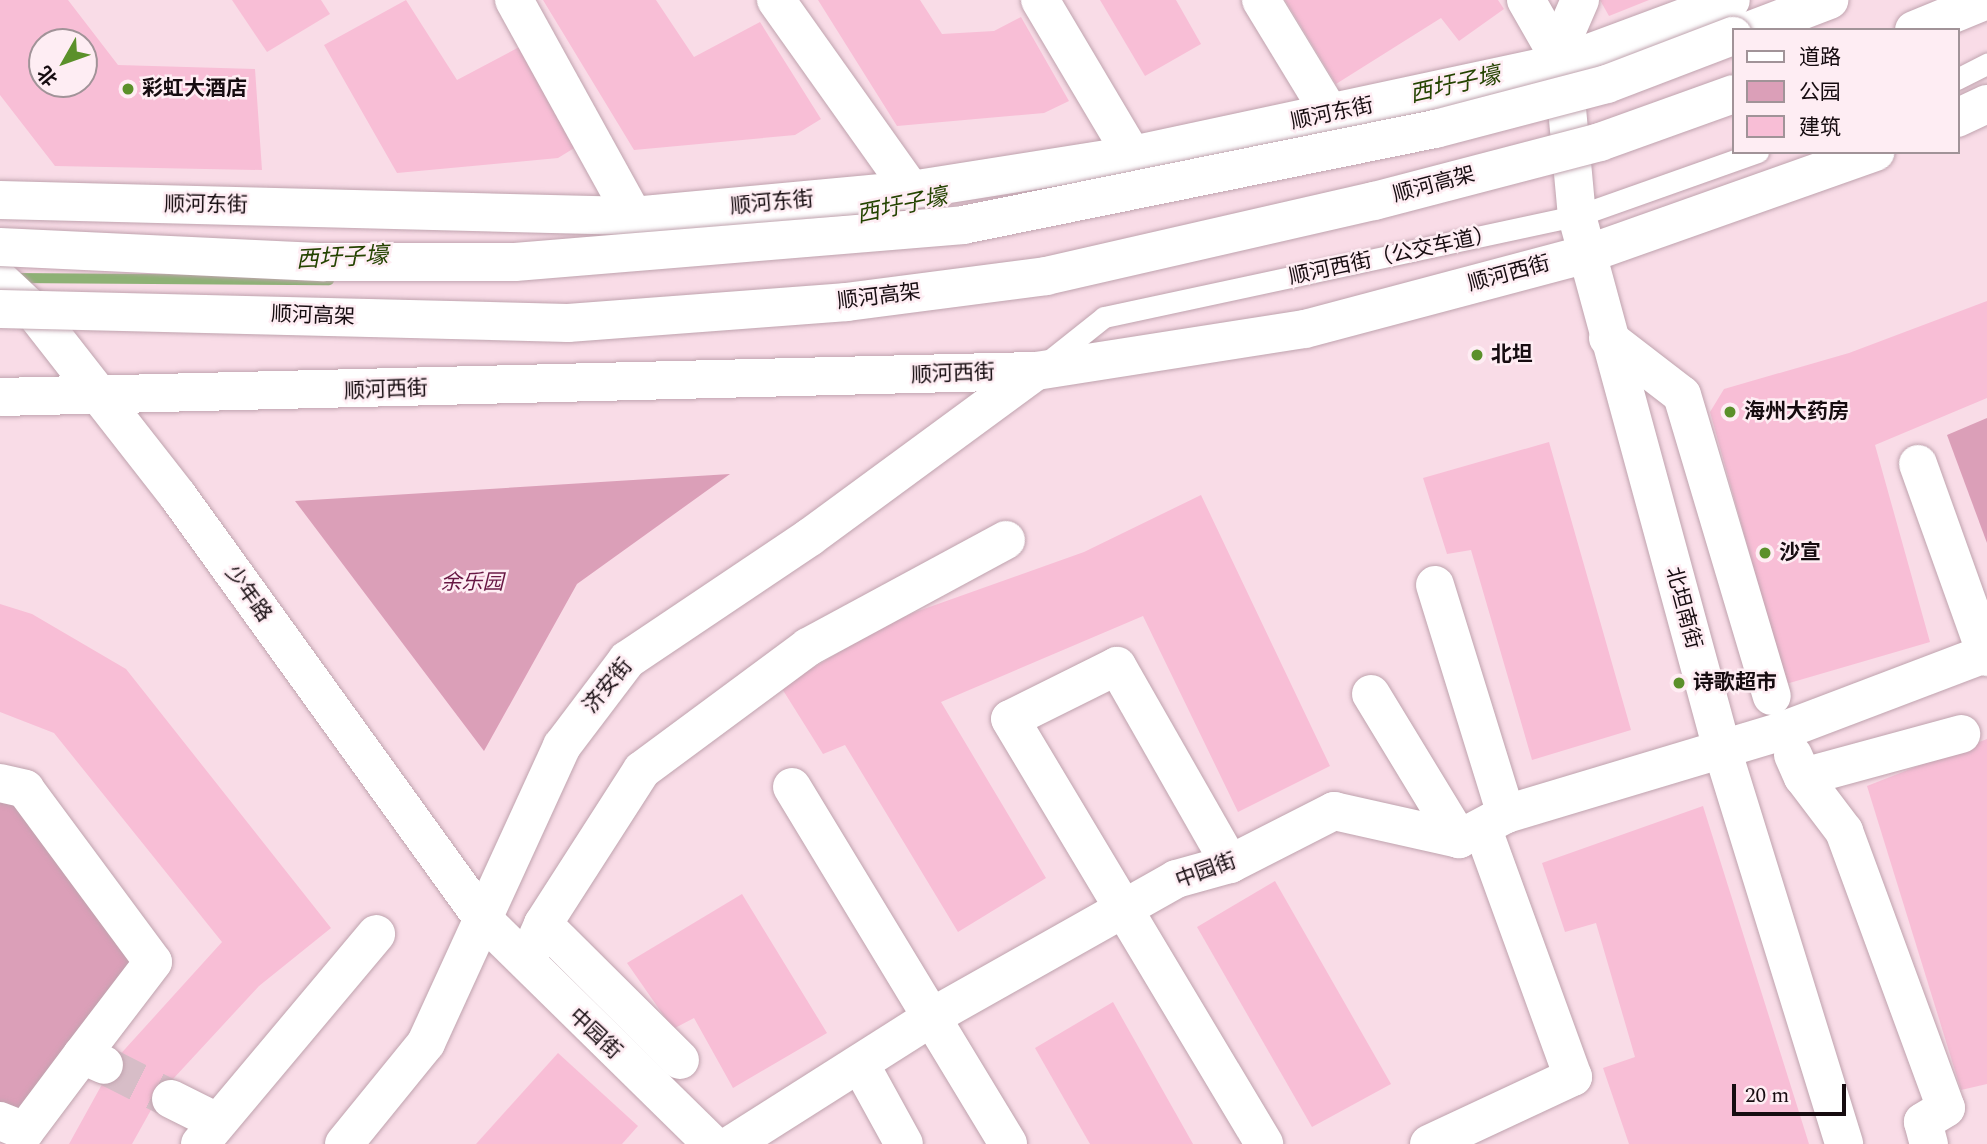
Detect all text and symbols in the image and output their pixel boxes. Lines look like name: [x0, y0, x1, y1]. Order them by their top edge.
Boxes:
north arrow: [28, 28, 98, 98]
legend: [1731, 28, 1959, 154]
text: 道路: [1799, 42, 1841, 74]
text: 北: [31, 59, 65, 92]
water label: 西圩子壕: [1407, 62, 1503, 110]
place label: 彩虹大酒店: [142, 76, 247, 102]
text: 公园: [1799, 77, 1841, 109]
marker: 彩虹大酒店: [120, 81, 136, 97]
street label: 顺河东街: [1288, 93, 1376, 135]
text: 建筑: [1799, 112, 1841, 144]
street label: 顺河高架: [1390, 162, 1478, 208]
water label: 西圩子壕: [854, 184, 950, 230]
street label: 顺河东街: [729, 187, 815, 219]
street label: 顺河东街: [164, 192, 248, 218]
street label: 顺河西街（公交车道）: [1287, 222, 1497, 290]
water label: 西圩子壕: [295, 243, 389, 275]
street label: 顺河西街: [1465, 251, 1553, 297]
street label: 顺河高架: [836, 279, 922, 315]
street label: 顺河高架: [271, 302, 355, 330]
place label: 北坦: [1491, 342, 1533, 368]
marker: 北坦: [1469, 347, 1485, 363]
street label: 顺河西街: [911, 360, 995, 388]
street label: 顺河西街: [344, 376, 428, 404]
place label: 海州大药房: [1744, 399, 1849, 425]
marker: 海州大药房: [1722, 404, 1738, 420]
place label: 沙宣: [1779, 540, 1821, 566]
marker: 沙宣: [1757, 545, 1773, 561]
street label: 少年路: [219, 561, 277, 627]
street label: 北坦南街: [1660, 564, 1706, 652]
park label: 余乐园: [441, 570, 503, 596]
street label: 济安街: [578, 654, 638, 718]
place label: 诗歌超市: [1693, 670, 1777, 696]
marker: 诗歌超市: [1671, 675, 1687, 691]
street label: 中园街: [1172, 848, 1240, 894]
street label: 中园街: [563, 1003, 627, 1065]
scale bar: [1735, 1070, 1849, 1114]
text: 20 m: [1745, 1080, 1789, 1112]

